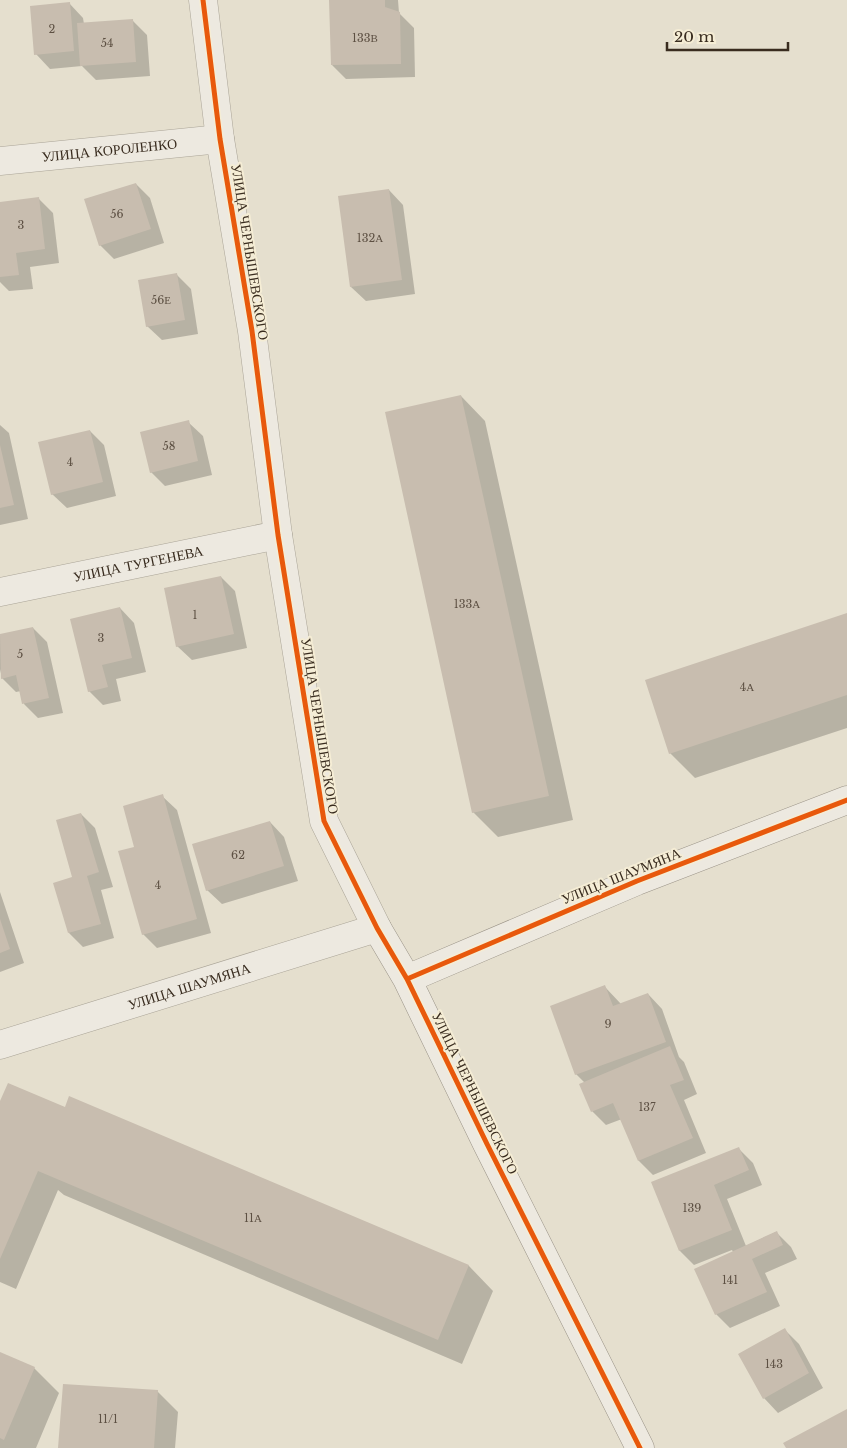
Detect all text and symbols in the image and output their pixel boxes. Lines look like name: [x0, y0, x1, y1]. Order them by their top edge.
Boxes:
scale bar: [667, 20, 788, 52]
house number: 2: [49, 22, 56, 36]
text: 20 m: [674, 27, 714, 46]
house number: 133В: [352, 31, 378, 45]
house number: 54: [101, 36, 113, 50]
street label: УЛИЦА КОРОЛЕНКО: [41, 134, 178, 166]
street label: УЛИЦА ЧЕРНЫШЕВСКОГО: [227, 163, 273, 341]
house number: 56: [110, 207, 124, 221]
house number: 3: [18, 218, 25, 232]
house number: 132А: [357, 231, 383, 245]
house number: 56Е: [151, 293, 171, 307]
house number: 58: [163, 439, 175, 453]
house number: 4: [67, 455, 73, 469]
street label: УЛИЦА ТУРГЕНЕВА: [71, 541, 206, 586]
house number: 133А: [454, 597, 480, 611]
house number: 1: [193, 608, 198, 622]
house number: 3: [98, 631, 105, 645]
street label: УЛИЦА ЧЕРНЫШЕВСКОГО: [297, 637, 343, 815]
house number: 5: [17, 647, 23, 661]
house number: 4А: [740, 680, 754, 694]
street label: УЛИЦА ШАУМЯНА: [559, 844, 684, 908]
house number: 62: [231, 848, 245, 862]
house number: 4: [155, 878, 161, 892]
street label: УЛИЦА ШАУМЯНА: [126, 959, 253, 1014]
street label: УЛИЦА ЧЕРНЫШЕВСКОГО: [428, 1009, 522, 1177]
house number: 9: [604, 1017, 612, 1031]
house number: 137: [638, 1100, 656, 1114]
house number: 139: [683, 1201, 701, 1215]
house number: 11А: [244, 1211, 262, 1225]
house number: 141: [722, 1273, 738, 1287]
house number: 143: [765, 1357, 783, 1371]
house number: 11/1: [98, 1412, 118, 1426]

